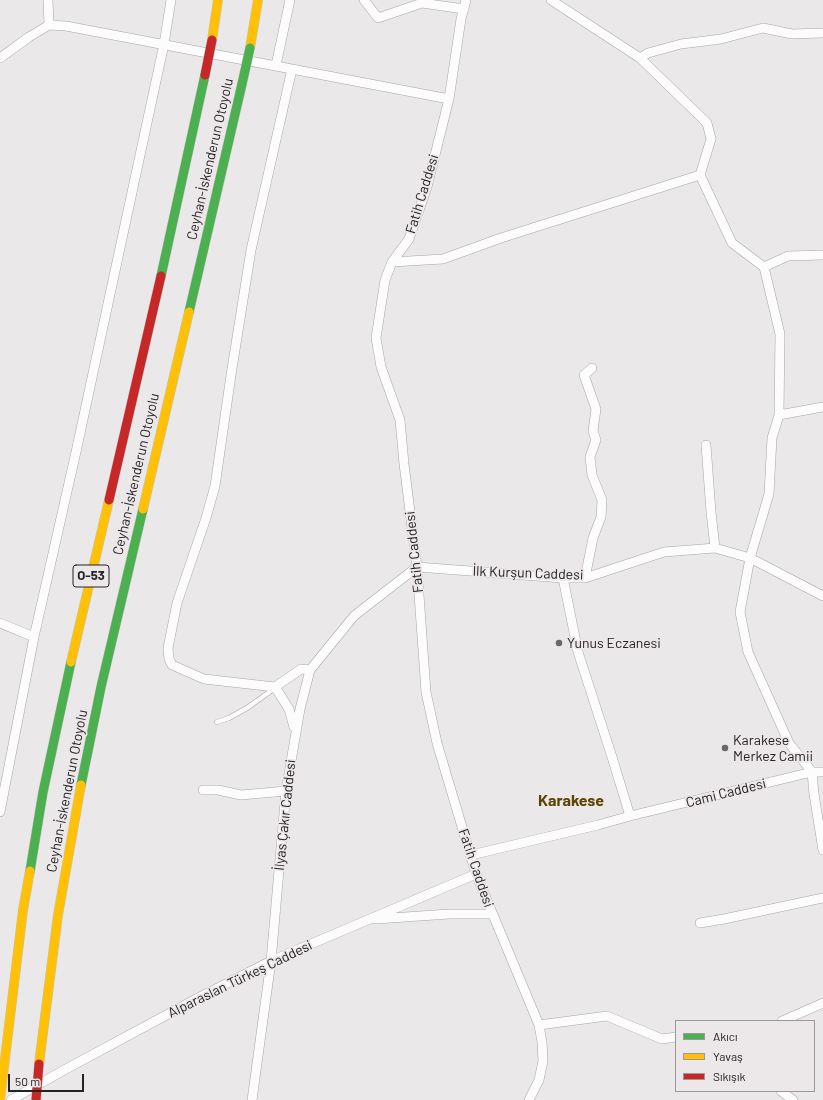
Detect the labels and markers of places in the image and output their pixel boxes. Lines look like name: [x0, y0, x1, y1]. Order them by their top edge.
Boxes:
place label: Yunus Eczanesi: [567, 635, 661, 651]
marker: Yunus Eczanesi: [554, 638, 564, 648]
place label: Karakese Merkez Camii: [733, 732, 813, 764]
marker: Karakese Merkez Camii: [720, 743, 730, 753]

